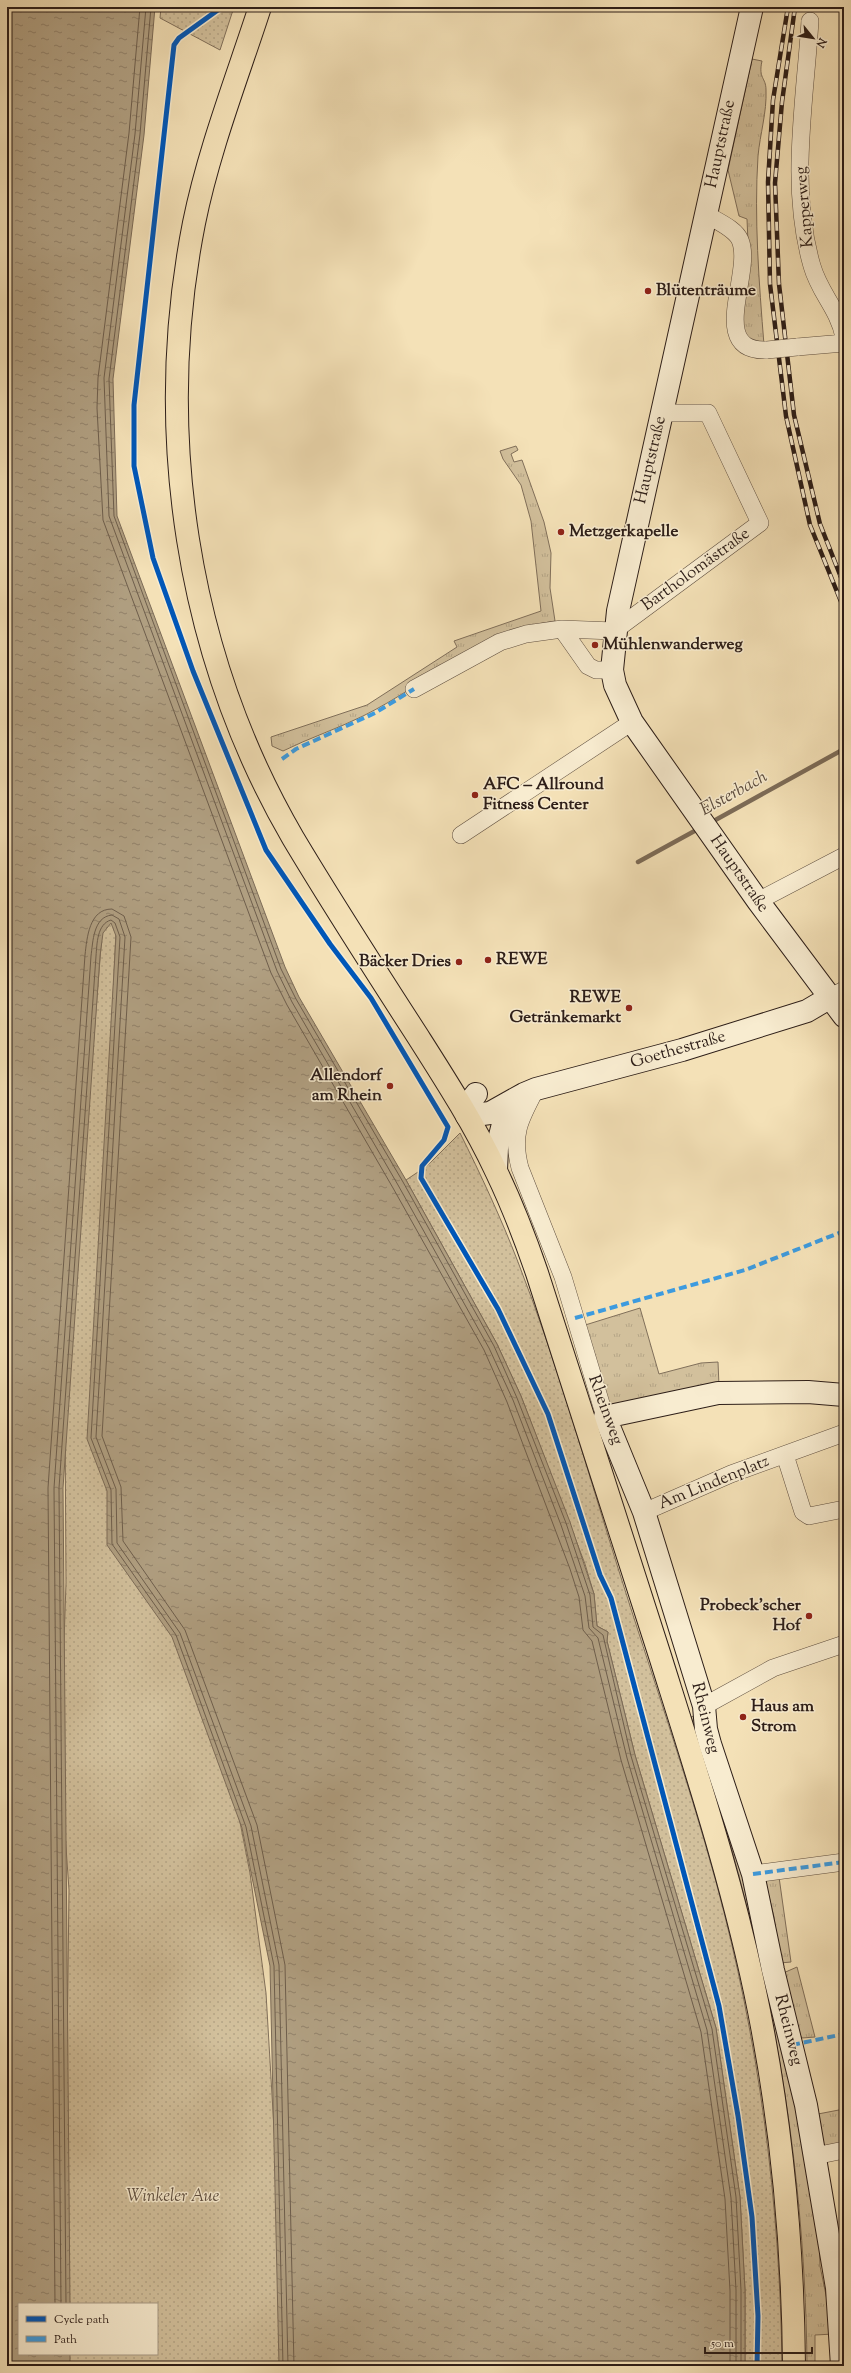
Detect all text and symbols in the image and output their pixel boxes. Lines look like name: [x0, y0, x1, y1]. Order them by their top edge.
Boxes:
north arrow: [793, 18, 833, 58]
text: N: [812, 34, 830, 50]
street label: Hauptstraße: [700, 98, 742, 190]
street label: Kapperweg: [789, 165, 821, 249]
place label: Blütenträume: [656, 279, 756, 303]
marker: Blütenträume: [643, 286, 653, 296]
street label: Hauptstraße: [629, 414, 673, 506]
place label: Metzgerkapelle: [569, 520, 678, 544]
street label: Bartholomästraße: [637, 522, 755, 618]
marker: Metzgerkapelle: [556, 527, 566, 537]
place label: Mühlenwanderweg: [603, 633, 743, 657]
marker: Mühlenwanderweg: [590, 640, 600, 650]
water label: Elsterbach: [695, 765, 773, 823]
place label: AFC – Allround Fitness Center: [483, 773, 604, 817]
marker: AFC – Allround Fitness Center: [470, 790, 480, 800]
street label: Hauptstraße: [703, 830, 775, 918]
place label: REWE: [496, 948, 548, 972]
place label: Bäcker Dries: [359, 950, 451, 974]
marker: REWE: [483, 955, 493, 965]
marker: Bäcker Dries: [454, 957, 464, 967]
place label: REWE Getränkemarkt: [509, 986, 622, 1030]
marker: REWE Getränkemarkt: [624, 1003, 634, 1013]
street label: Goethestraße: [628, 1025, 729, 1075]
place label: Allendorf am Rhein: [310, 1064, 383, 1108]
marker: Allendorf am Rhein: [385, 1081, 395, 1091]
street label: Rheinweg: [581, 1372, 629, 1448]
street label: Am Lindenplatz: [655, 1450, 773, 1516]
place label: Probeck'scher Hof: [700, 1594, 802, 1638]
marker: Probeck'scher Hof: [804, 1611, 814, 1621]
street label: Rheinweg: [685, 1680, 725, 1756]
place label: Haus am Strom: [751, 1695, 815, 1739]
marker: Haus am Strom: [738, 1712, 748, 1722]
street label: Rheinweg: [768, 1992, 808, 2068]
park label: Winkeler Aue: [127, 2185, 220, 2209]
legend: [18, 2303, 158, 2355]
text: Cycle path: [54, 2311, 109, 2329]
scale bar: [705, 2329, 812, 2355]
text: Path: [54, 2331, 77, 2349]
text: 50 m: [710, 2335, 734, 2353]

